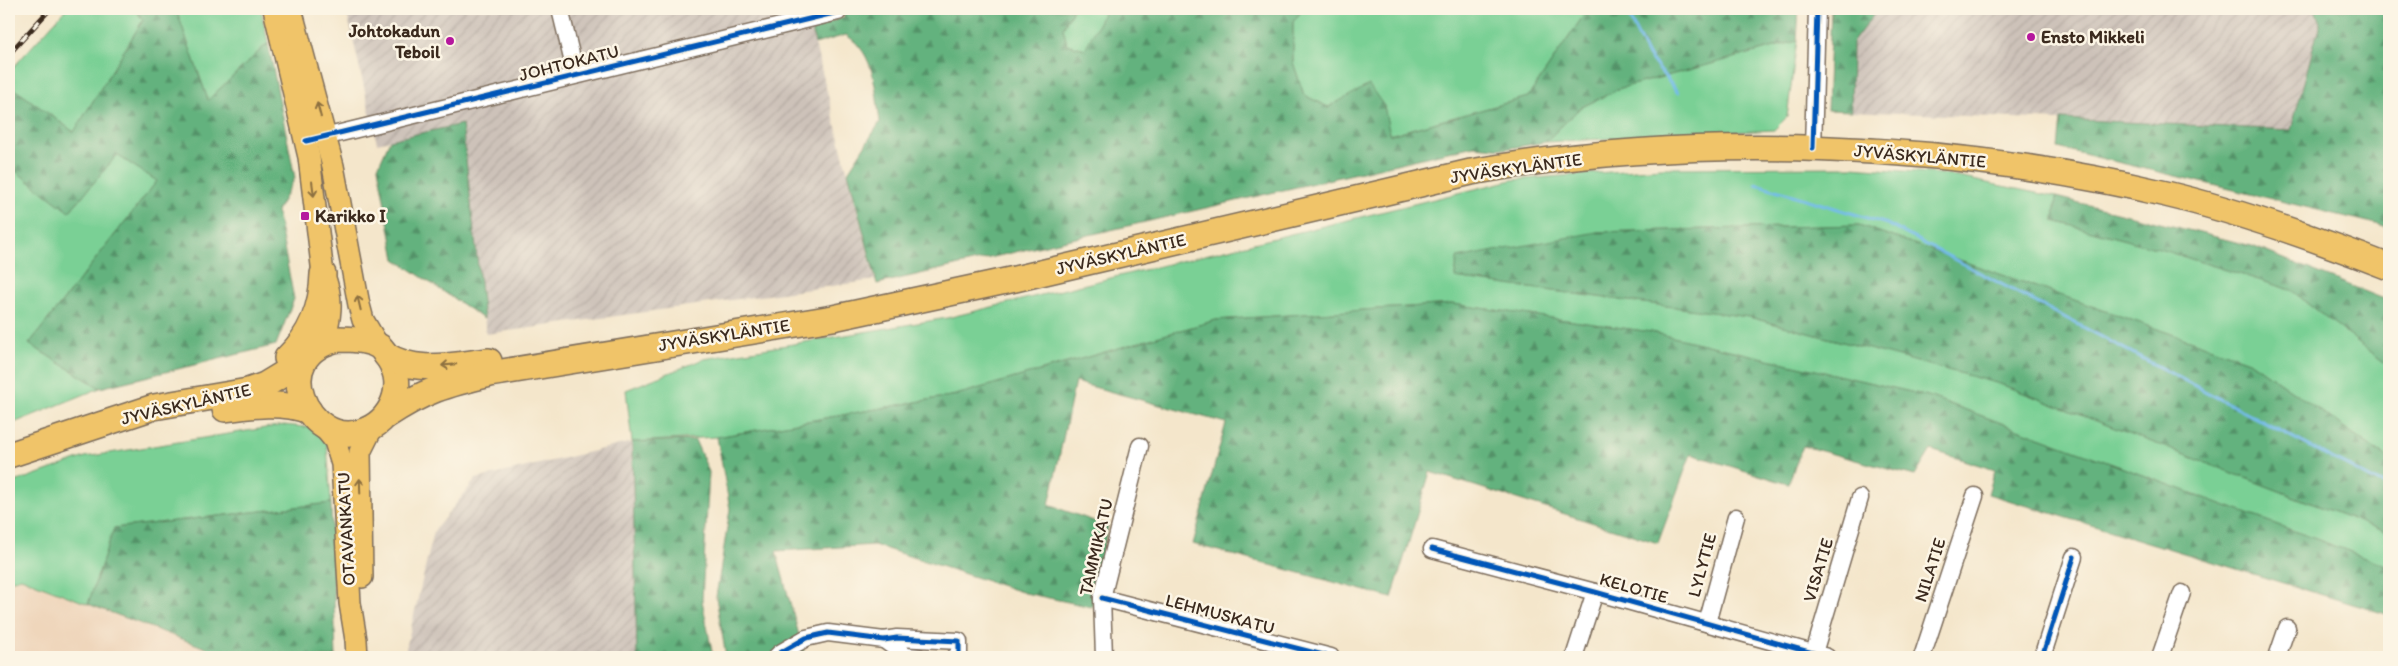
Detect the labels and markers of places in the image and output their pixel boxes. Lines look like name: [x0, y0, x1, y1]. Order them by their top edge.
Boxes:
place label: Johtokadun Teboil: [348, 20, 441, 63]
place label: Ensto Mikkeli: [2041, 26, 2145, 48]
marker: Ensto Mikkeli: [2025, 31, 2037, 43]
marker: Johtokadun Teboil: [444, 35, 456, 47]
place label: Karikko I: [315, 205, 386, 227]
marker: Karikko I: [299, 210, 311, 222]

